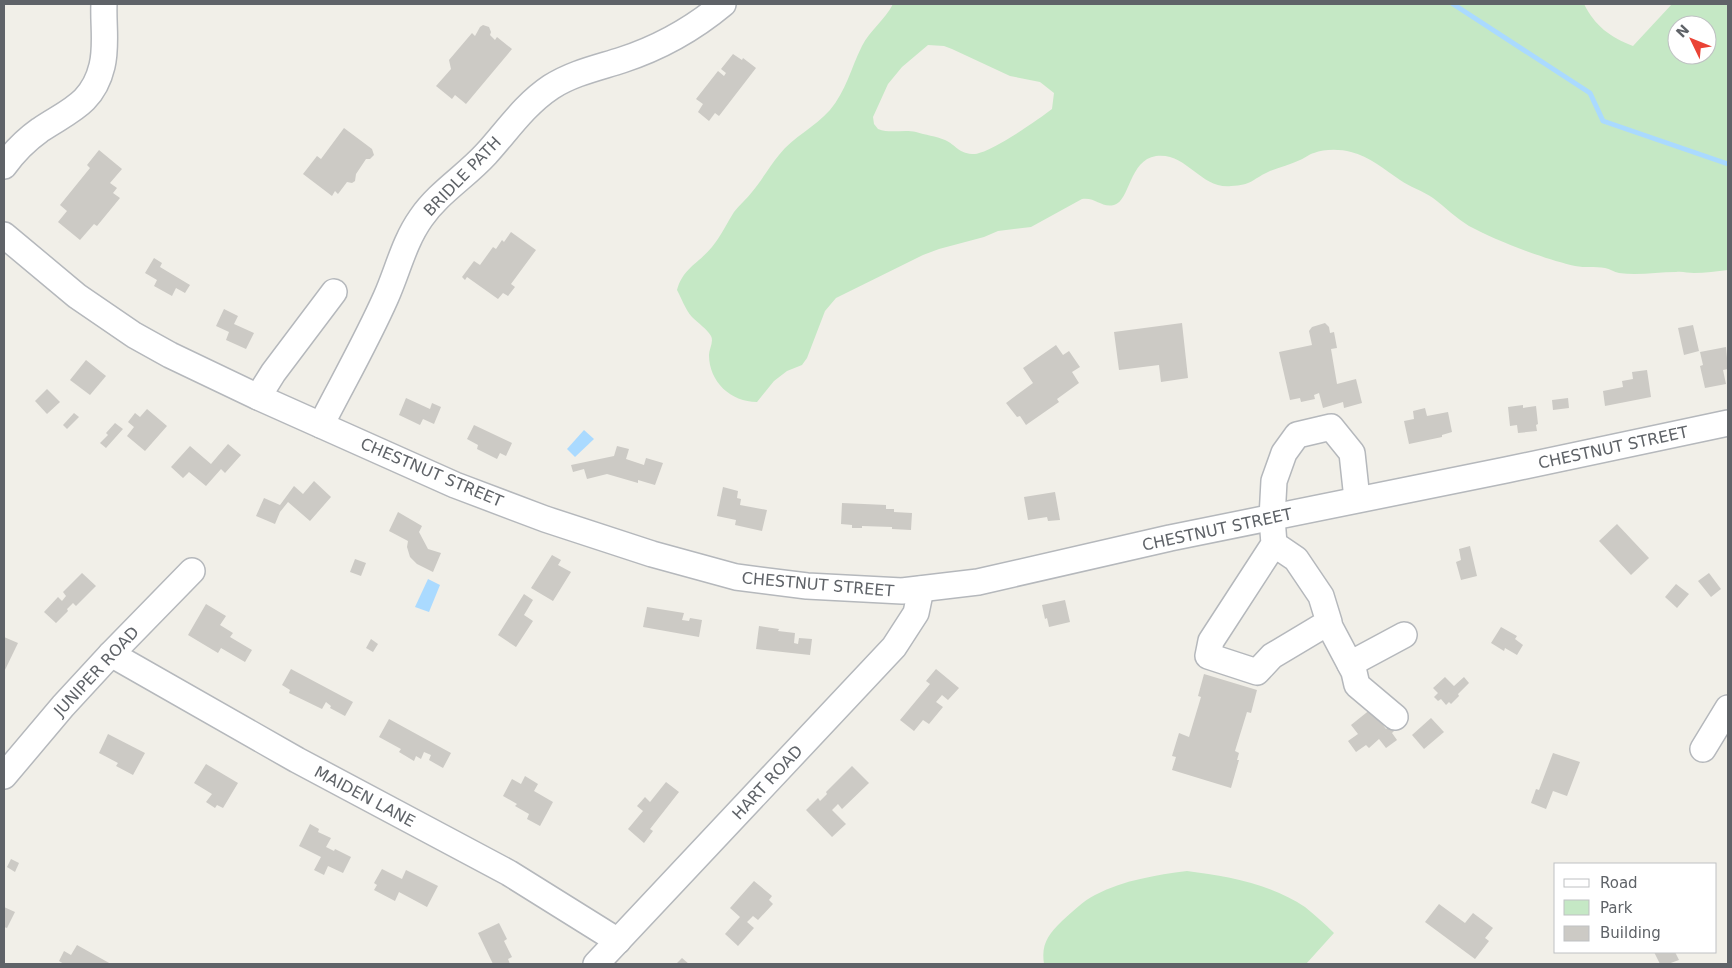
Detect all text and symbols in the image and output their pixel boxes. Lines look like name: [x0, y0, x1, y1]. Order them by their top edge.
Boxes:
north arrow: [1667, 15, 1717, 65]
text: N: [1673, 21, 1692, 41]
street label: BRIDLE PATH: [420, 133, 505, 220]
street label: CHESTNUT STREET: [1536, 422, 1690, 473]
street label: CHESTNUT STREET: [358, 434, 506, 511]
street label: CHESTNUT STREET: [1140, 504, 1294, 555]
street label: CHESTNUT STREET: [741, 568, 895, 601]
street label: JUNIPER ROAD: [49, 623, 143, 721]
street label: HART ROAD: [728, 741, 807, 823]
street label: MAIDEN LANE: [311, 762, 418, 831]
legend: [1554, 863, 1717, 953]
text: Road: [1600, 874, 1638, 892]
text: Park: [1600, 899, 1633, 917]
text: Building: [1600, 924, 1661, 942]

